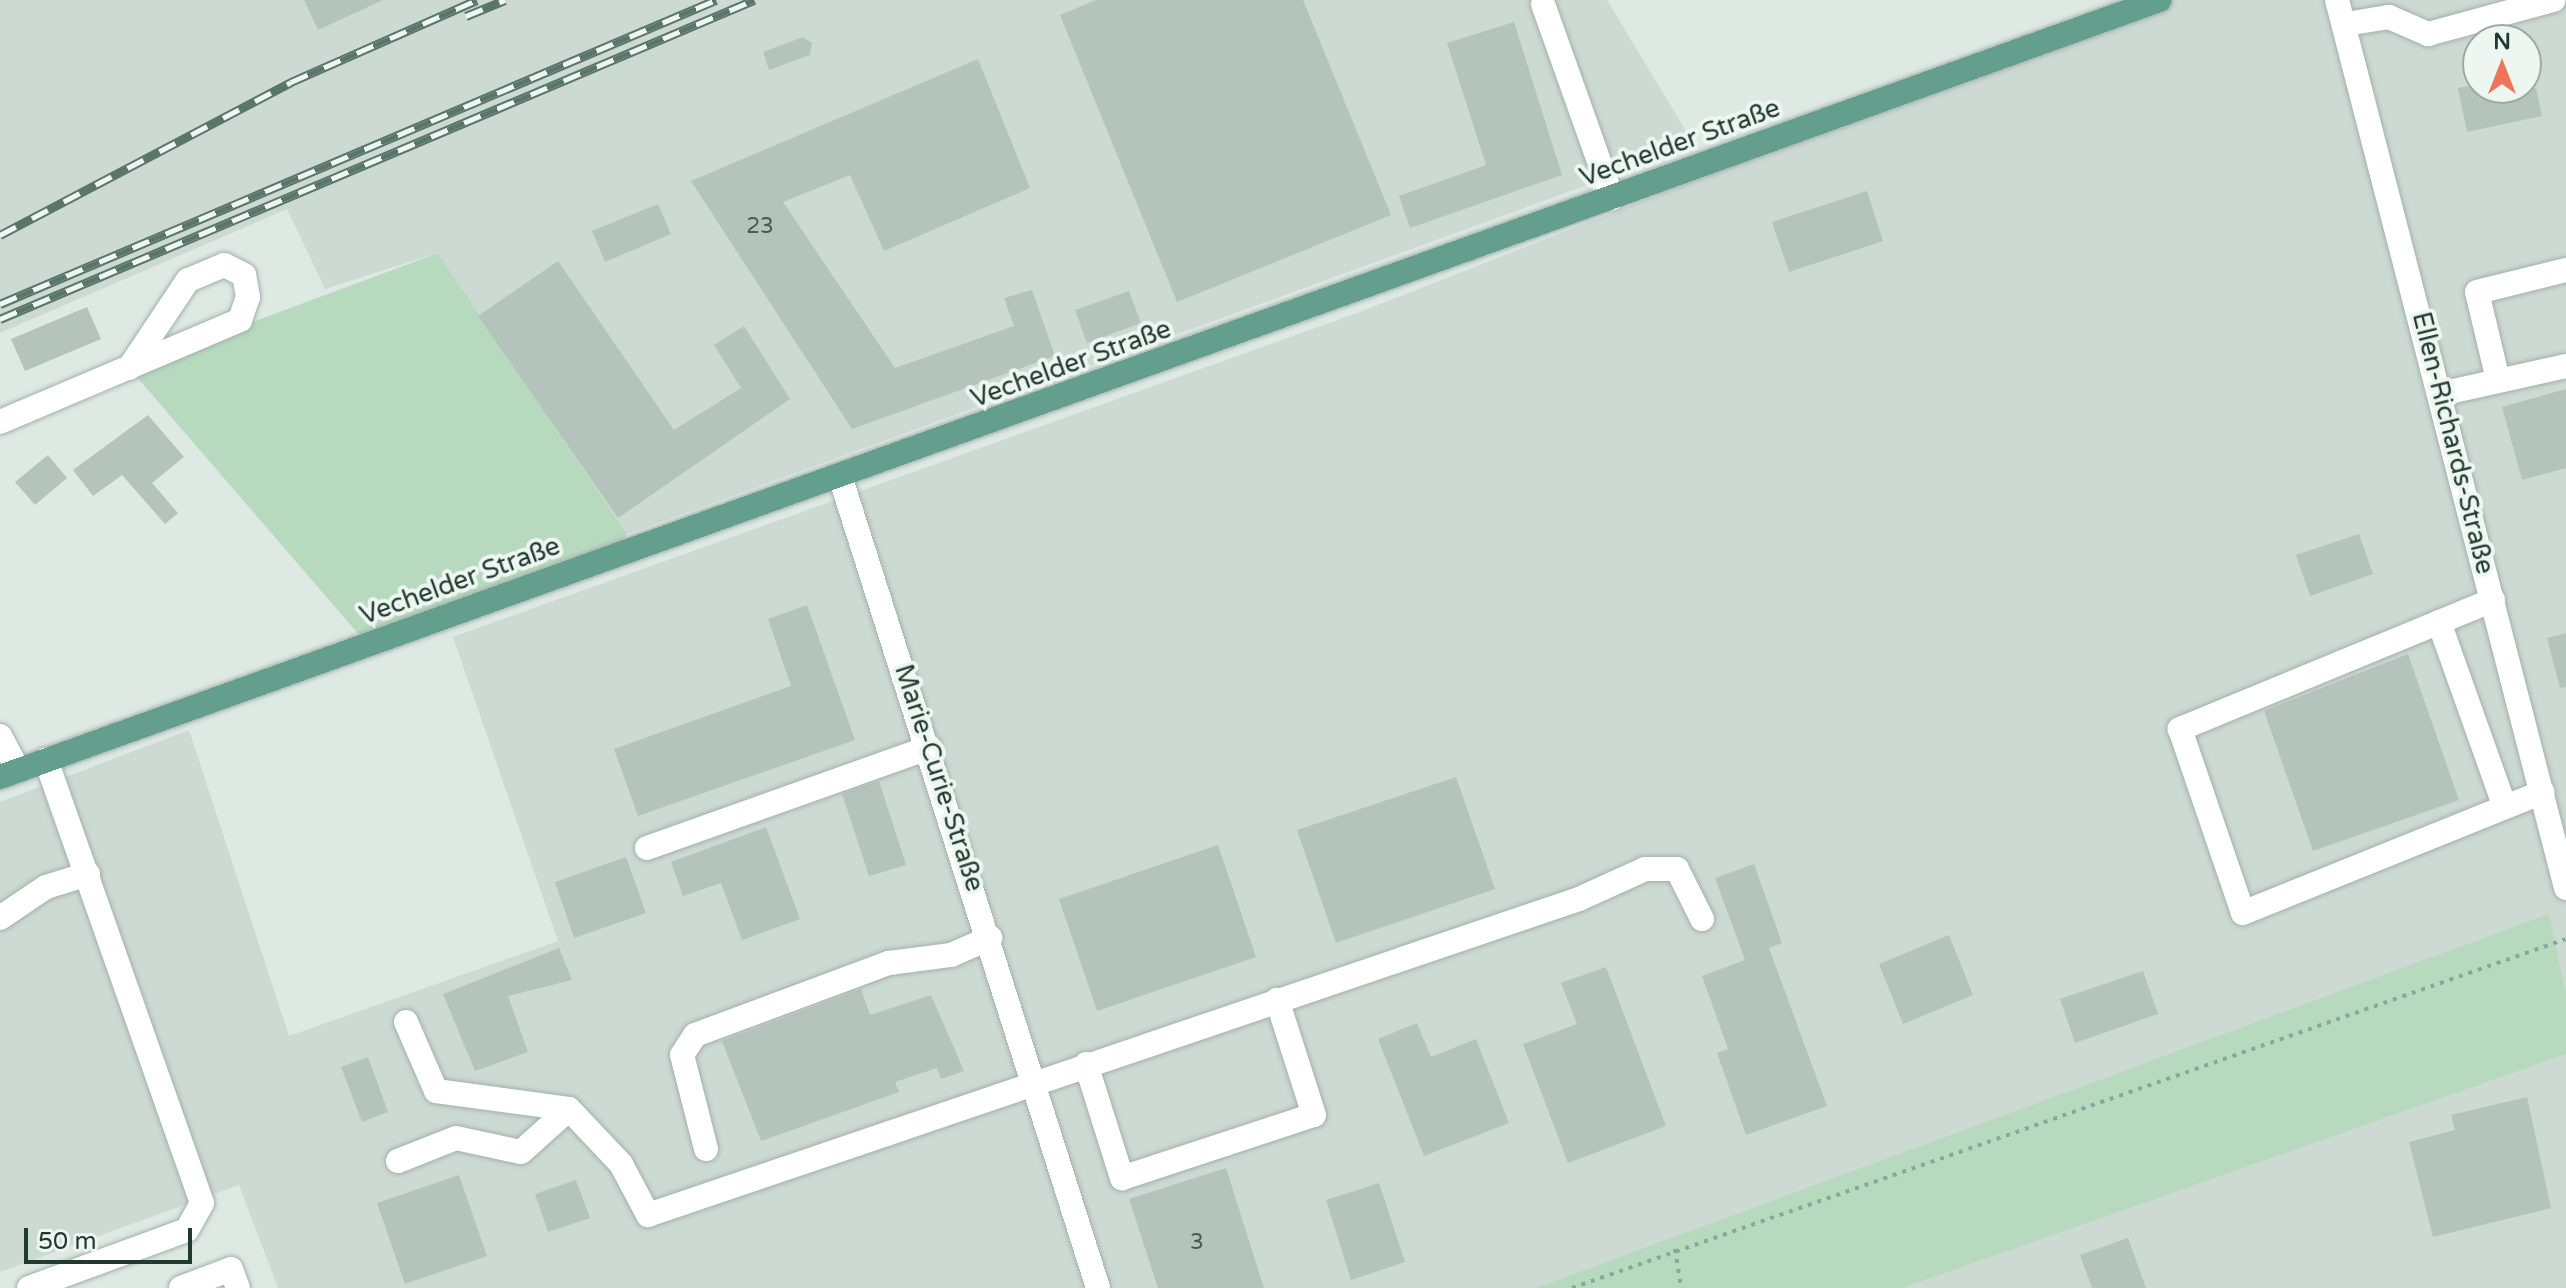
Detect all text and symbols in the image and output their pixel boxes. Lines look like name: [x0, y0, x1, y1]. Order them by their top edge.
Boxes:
north arrow: [2462, 24, 2542, 104]
text: N: [2493, 29, 2511, 55]
street label: Vechelder Straße: [1576, 92, 1784, 194]
house number: 23: [746, 214, 774, 240]
street label: Ellen-Richards-Straße: [2405, 309, 2501, 577]
street label: Vechelder Straße: [967, 313, 1175, 415]
street label: Vechelder Straße: [356, 530, 564, 632]
street label: Marie-Curie-Straße: [888, 661, 990, 895]
scale bar: [28, 1212, 196, 1262]
text: 50 m: [38, 1227, 96, 1256]
house number: 3: [1190, 1230, 1204, 1256]

